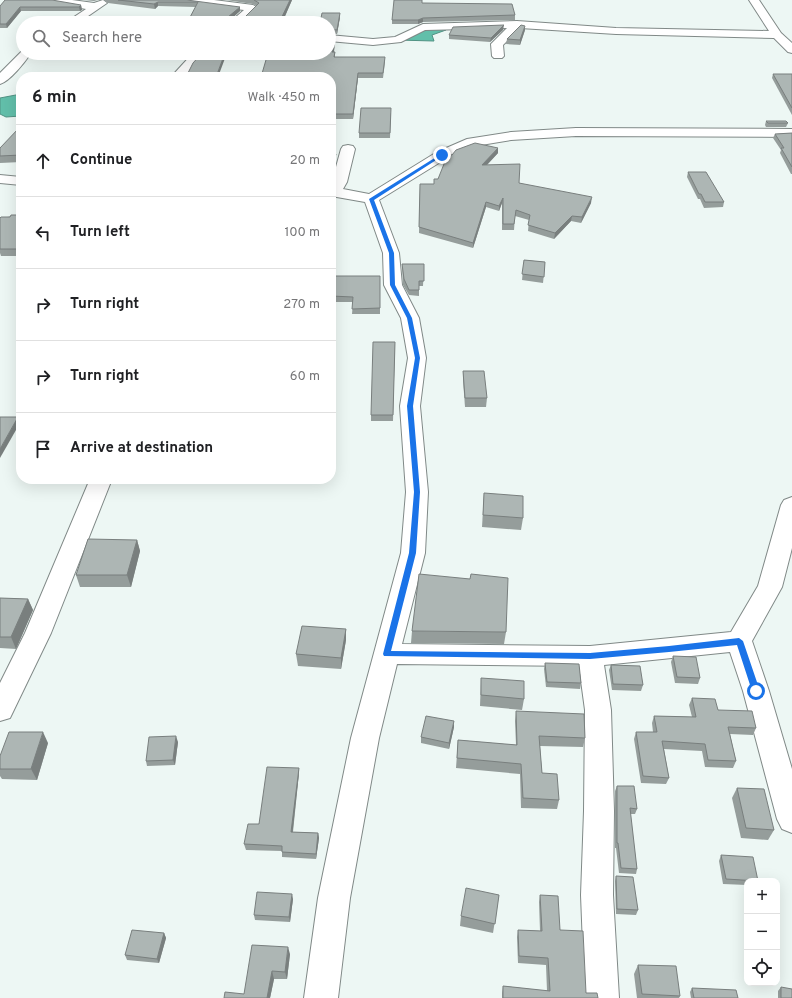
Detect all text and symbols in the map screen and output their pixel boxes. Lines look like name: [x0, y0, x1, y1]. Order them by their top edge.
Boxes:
search box: [16, 16, 336, 60]
icon: search: [30, 27, 52, 49]
text: Search here: [62, 29, 142, 48]
text: 6 min: [32, 87, 76, 109]
text: Walk · 450 m: [248, 90, 320, 106]
route end: [433, 146, 451, 164]
icon: ahead: [32, 150, 54, 172]
text: Continue: [70, 151, 132, 170]
text: 20 m: [290, 153, 320, 169]
icon: left: [32, 222, 54, 244]
text: Turn left: [70, 223, 130, 242]
text: 100 m: [284, 225, 320, 241]
icon: right: [32, 294, 54, 316]
text: Turn right: [70, 295, 139, 314]
text: 270 m: [283, 297, 320, 313]
icon: right: [32, 366, 54, 388]
text: Turn right: [70, 367, 139, 386]
text: 60 m: [290, 369, 320, 385]
icon: arrive: [32, 438, 54, 460]
text: Arrive at destination: [70, 439, 213, 458]
route start: [747, 682, 765, 700]
map controls: [744, 878, 780, 986]
button: +: [744, 878, 780, 914]
button: −: [744, 914, 780, 950]
button: locate: [744, 950, 780, 986]

